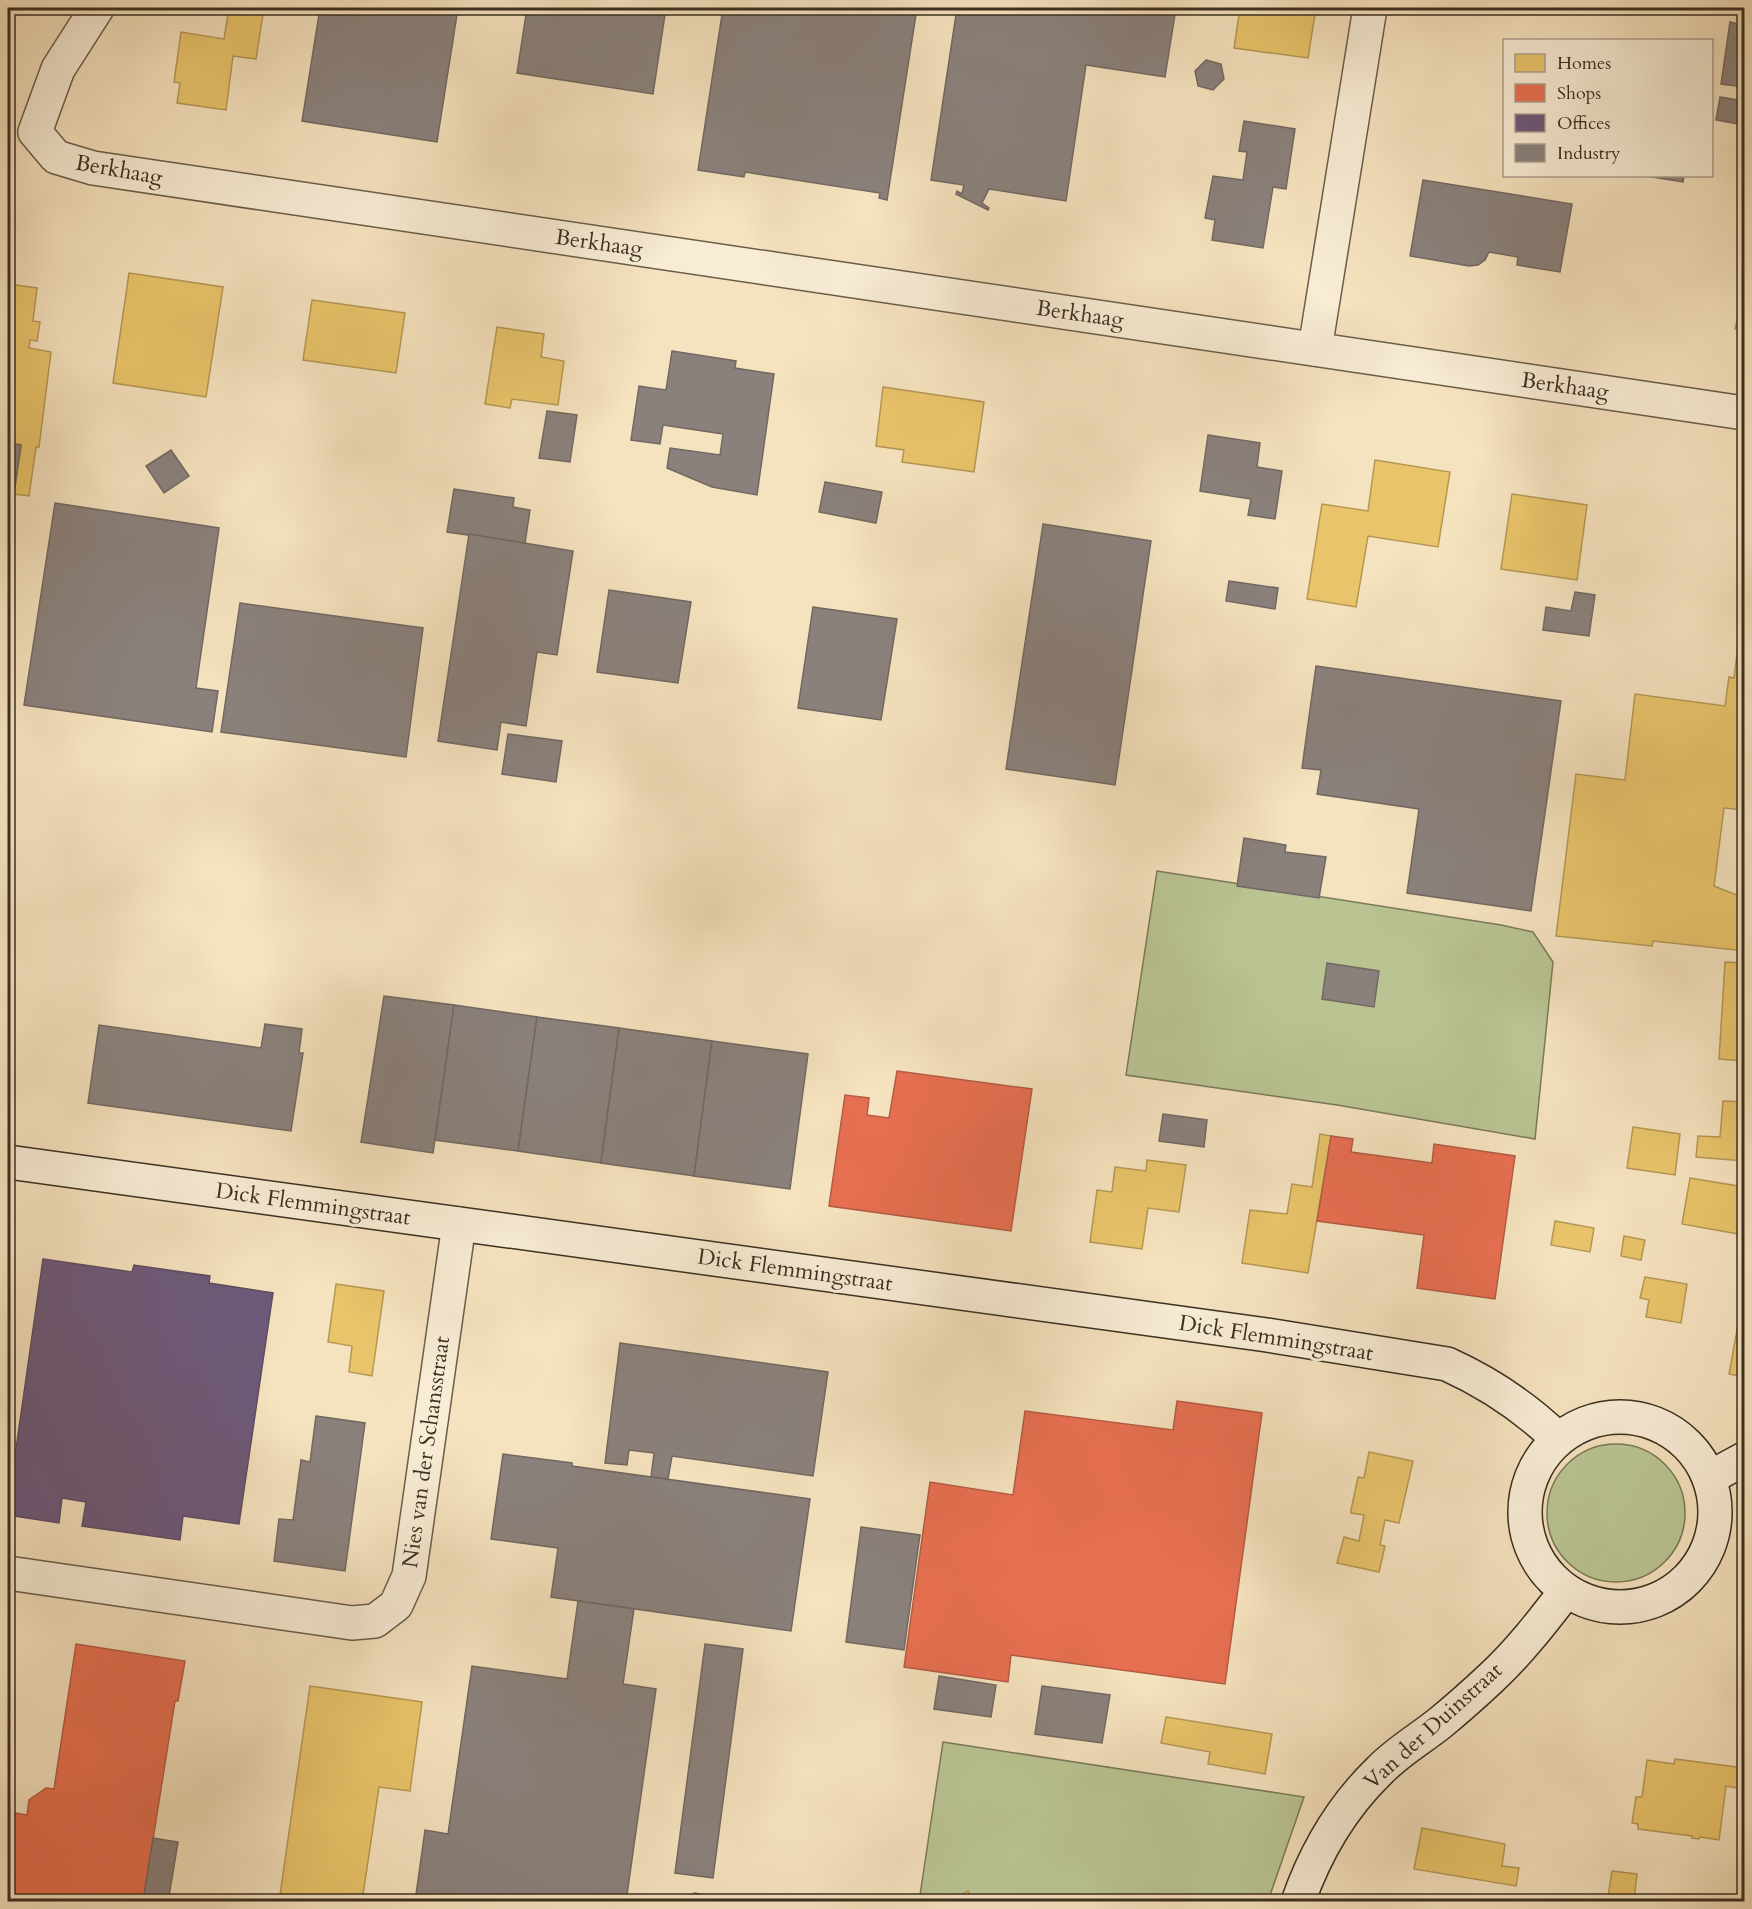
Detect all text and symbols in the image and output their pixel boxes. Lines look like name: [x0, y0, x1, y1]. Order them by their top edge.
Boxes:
legend: [1503, 39, 1713, 177]
text: Homes: [1557, 51, 1611, 76]
text: Shops: [1557, 81, 1601, 106]
text: Offices: [1557, 111, 1611, 136]
text: Industry: [1557, 141, 1621, 166]
street label: Berkhaag: [73, 148, 166, 193]
street label: Berkhaag: [553, 222, 645, 264]
street label: Berkhaag: [1034, 293, 1126, 335]
street label: Berkhaag: [1519, 365, 1611, 407]
street label: Dick Flemmingstraat: [214, 1175, 412, 1233]
street label: Dick Flemmingstraat: [696, 1241, 894, 1299]
street label: Dick Flemmingstraat: [1177, 1308, 1375, 1368]
street label: Nies van der Schansstraat: [395, 1334, 457, 1570]
street label: Van der Duinstraat: [1357, 1656, 1509, 1796]

